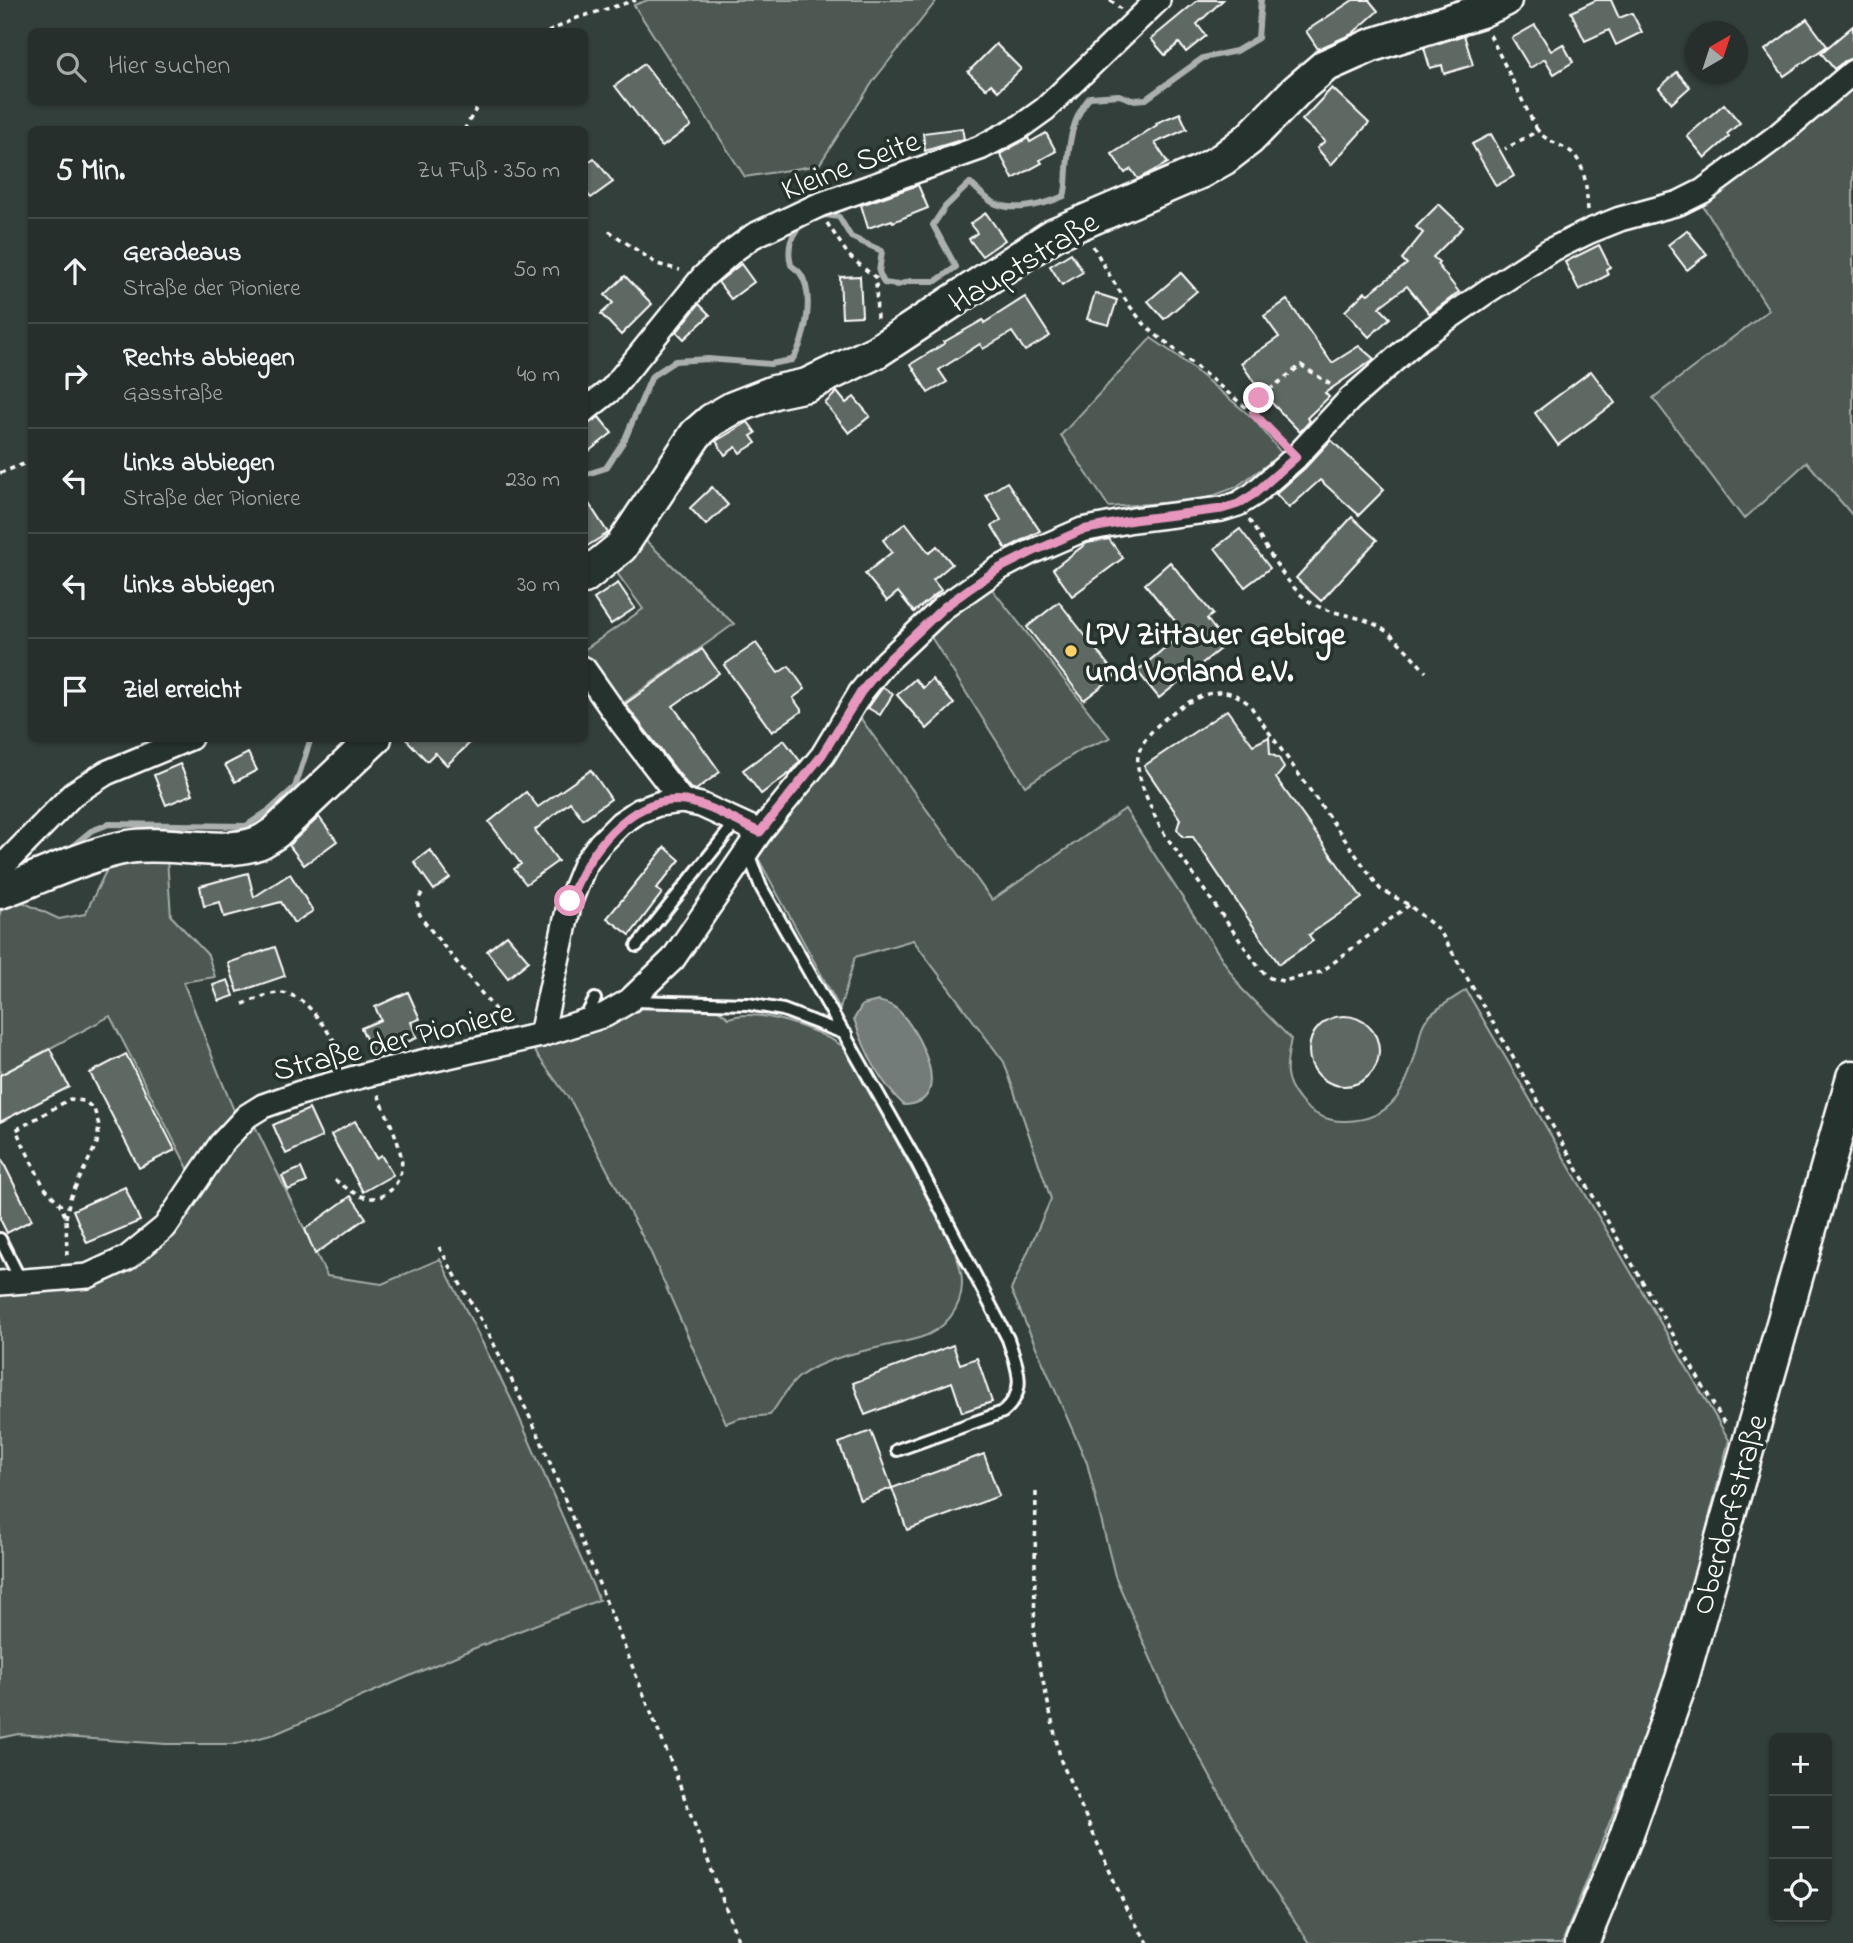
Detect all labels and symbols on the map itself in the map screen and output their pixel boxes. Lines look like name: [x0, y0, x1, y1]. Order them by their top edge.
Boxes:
north arrow: [1685, 21, 1748, 84]
street label: Kleine Seite: [775, 119, 928, 215]
street label: Hauptstraße: [941, 200, 1109, 327]
route end: [1243, 382, 1274, 413]
place label: LPV Zittauer Gebirge und Vorland e.V.: [1085, 613, 1347, 697]
marker: LPV Zittauer Gebirge und Vorland e.V.: [1063, 643, 1079, 659]
route start: [554, 885, 585, 916]
street label: Straße der Pioniere: [268, 991, 520, 1096]
street label: Oberdorfstraße: [1680, 1408, 1783, 1621]

